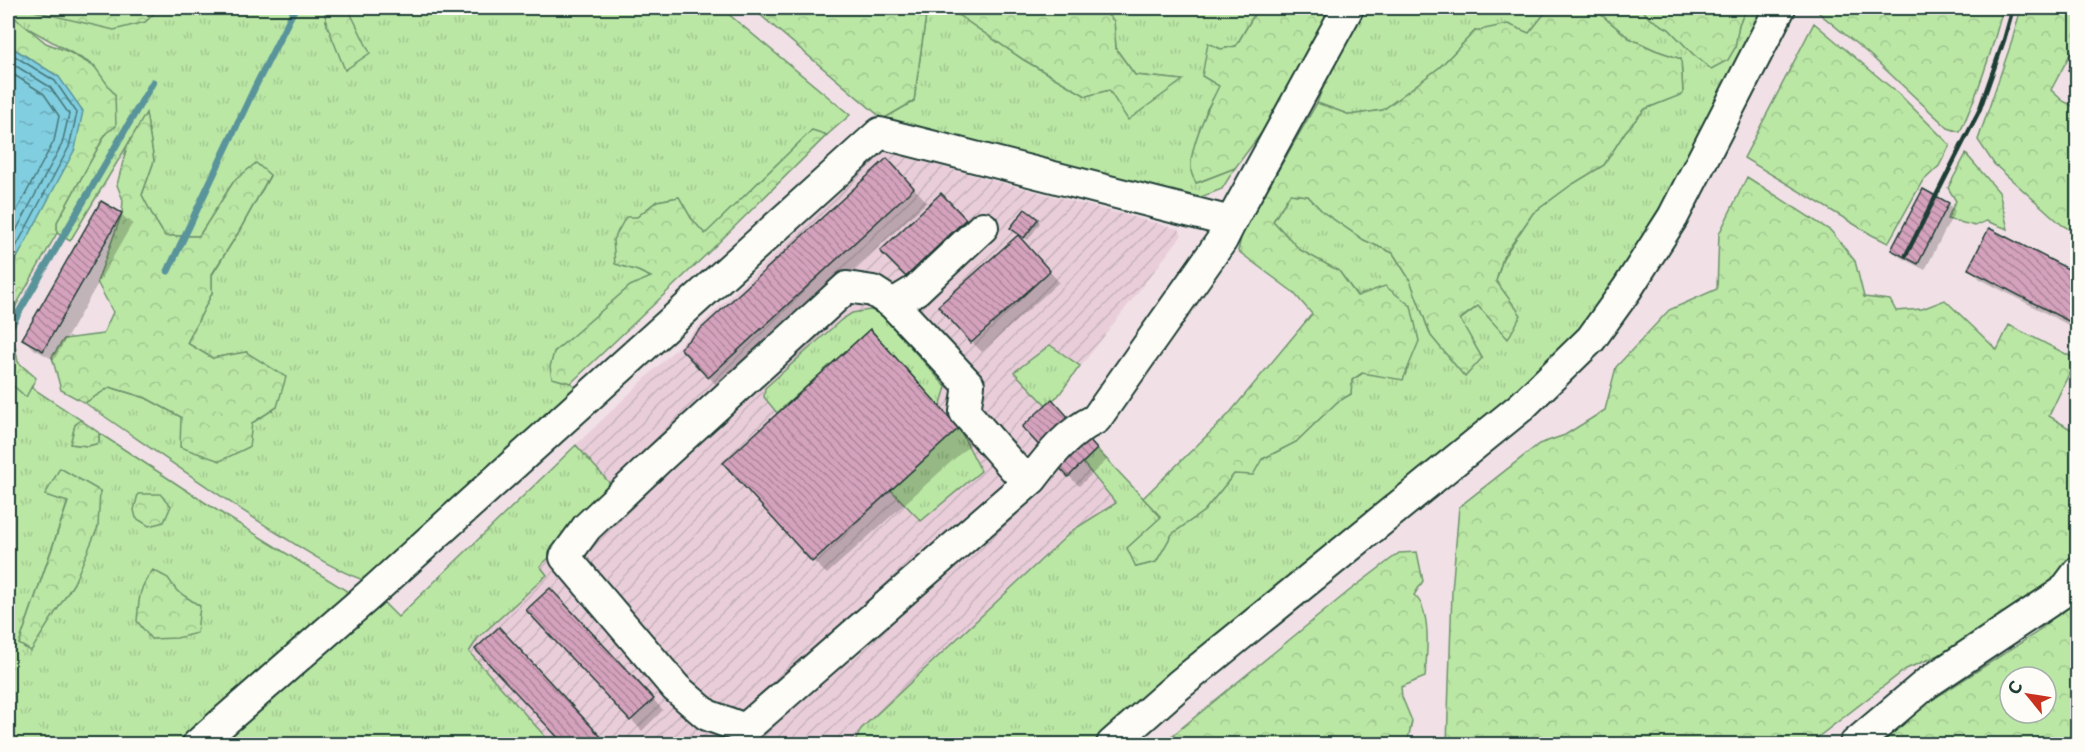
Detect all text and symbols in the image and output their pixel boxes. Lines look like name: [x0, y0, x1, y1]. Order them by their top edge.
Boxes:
north arrow: [1998, 665, 2058, 725]
text: С: [2001, 676, 2028, 698]

